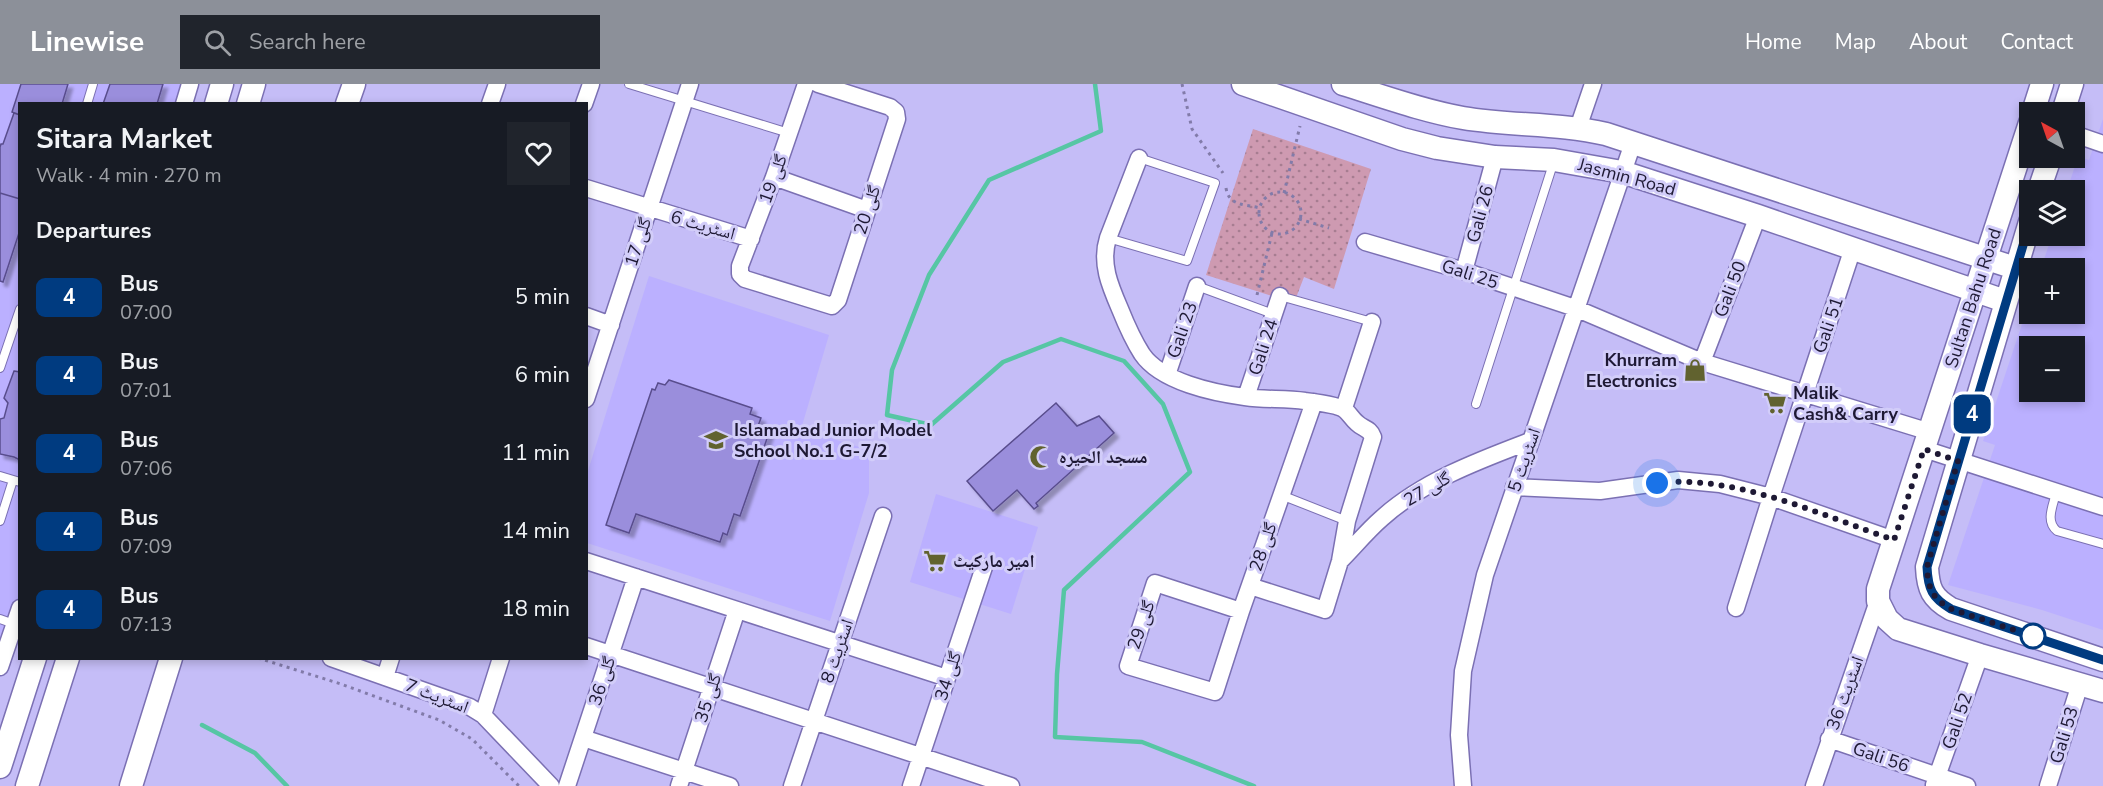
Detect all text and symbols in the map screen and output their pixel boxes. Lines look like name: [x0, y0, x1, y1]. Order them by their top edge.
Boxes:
search box: [180, 15, 600, 69]
text: Linewise: [30, 23, 144, 61]
icon: search: [201, 26, 234, 59]
text: Search here: [249, 27, 366, 57]
text: Home: [1745, 28, 1802, 56]
text: Map: [1835, 28, 1876, 56]
text: About: [1909, 28, 1967, 56]
text: Contact: [2000, 28, 2073, 56]
north arrow: [2019, 102, 2085, 168]
map controls: [2019, 102, 2085, 402]
text: Sitara Market: [36, 120, 212, 158]
button: heart: [507, 122, 570, 185]
street label: گلی 19: [753, 151, 793, 207]
street label: Jasmin Road: [1574, 152, 1679, 202]
text: Walk · 4 min · 270 m: [36, 162, 222, 189]
button: layers: [2019, 180, 2085, 246]
street label: گلی 20: [848, 182, 886, 238]
street label: Gali 26: [1461, 183, 1499, 245]
street label: اسٹریٹ 6: [668, 204, 738, 246]
street label: گلی 17: [619, 214, 657, 270]
text: Departures: [36, 216, 151, 246]
street label: Sultan Bahu Road: [1939, 225, 2007, 371]
street label: Gali 25: [1439, 254, 1501, 294]
street label: Gali 50: [1708, 257, 1752, 321]
button: +: [2019, 258, 2085, 324]
text: Bus: [120, 269, 159, 299]
text: 5 min: [515, 282, 570, 312]
text: 4: [63, 283, 75, 311]
street label: Gali 51: [1807, 294, 1849, 356]
text: 07:00: [120, 299, 173, 326]
street label: Gali 23: [1161, 299, 1203, 361]
street label: Gali 24: [1243, 315, 1283, 378]
button: −: [2019, 336, 2085, 402]
text: Bus: [120, 347, 159, 377]
place label: Khurram Electronics: [1586, 348, 1677, 393]
shop icon: Khurram Electronics: [1682, 357, 1708, 383]
text: 6 min: [515, 360, 570, 390]
text: 4: [63, 361, 75, 389]
text: 07:01: [120, 377, 173, 404]
place label: Malik Cash& Carry: [1793, 381, 1898, 426]
supermarket icon: Malik Cash& Carry: [1762, 390, 1788, 416]
line badge: 4: [1952, 394, 1992, 434]
text: 4: [1966, 400, 1978, 428]
place label: Islamabad Junior Model School No.1 G-7/2: [734, 418, 932, 463]
text: Bus: [120, 425, 159, 455]
street label: اسٹریٹ 5: [1502, 425, 1546, 495]
school or university icon: Islamabad Junior Model School No.1 G-7/2: [703, 427, 729, 453]
text: 11 min: [502, 438, 570, 468]
text: 4: [63, 439, 75, 467]
mosque icon: مسجد الحیرہ: [1028, 444, 1054, 470]
place label: مسجد الحیرہ: [1059, 445, 1148, 469]
text: 07:06: [120, 455, 173, 482]
street label: گلی 27: [1399, 466, 1455, 512]
your location: [1642, 468, 1672, 498]
text: Bus: [120, 503, 159, 533]
text: 14 min: [502, 516, 570, 546]
text: 4: [63, 517, 75, 545]
street label: گلی 28: [1243, 519, 1283, 575]
text: 07:09: [120, 533, 173, 560]
supermarket icon: امیر مارکیٹ: [922, 548, 948, 574]
place label: امیر مارکیٹ: [953, 549, 1035, 573]
text: Bus: [120, 581, 159, 611]
text: 18 min: [502, 594, 570, 624]
text: 4: [63, 595, 75, 623]
street label: گلی 29: [1121, 597, 1161, 653]
text: 07:13: [120, 611, 173, 638]
street label: اسٹریٹ 8: [815, 616, 859, 686]
unlabelled marker: [2020, 623, 2046, 649]
street label: گلی 34: [929, 648, 967, 704]
street label: گلی 36: [583, 653, 621, 709]
street label: اسٹریٹ 36: [1821, 653, 1869, 733]
street label: گلی 35: [689, 670, 727, 726]
street label: اسٹریٹ 7: [402, 673, 472, 719]
street label: Gali 52: [1936, 690, 1978, 752]
street label: Gali 53: [2044, 704, 2084, 766]
street label: Gali 56: [1850, 736, 1912, 778]

